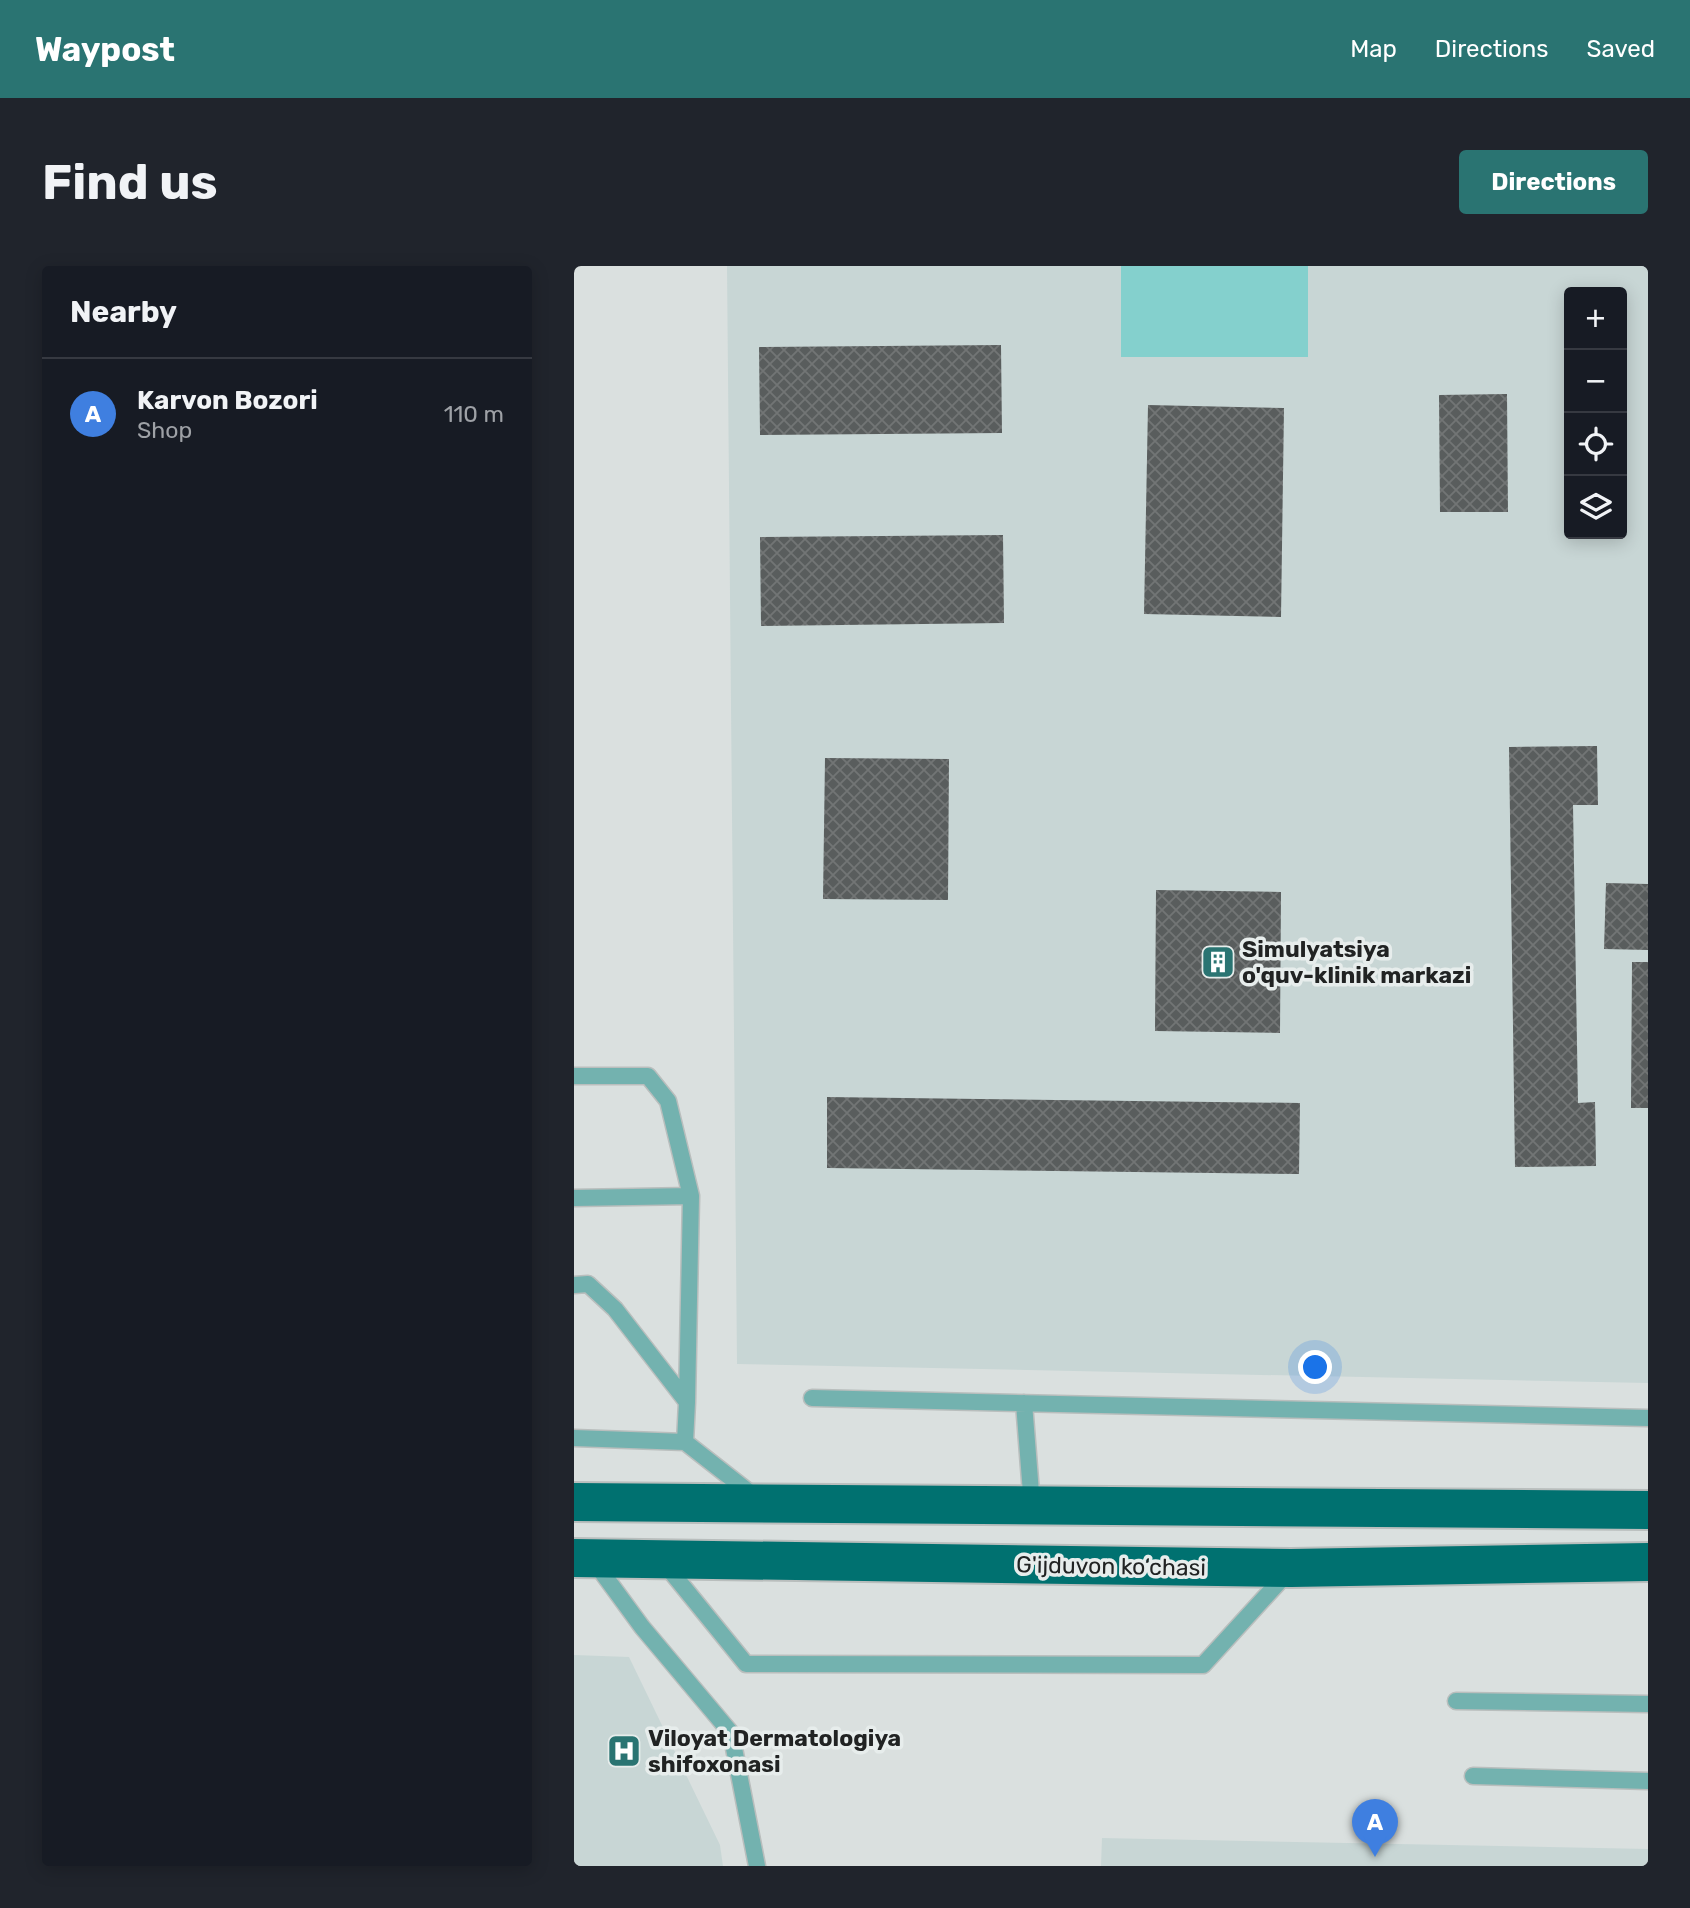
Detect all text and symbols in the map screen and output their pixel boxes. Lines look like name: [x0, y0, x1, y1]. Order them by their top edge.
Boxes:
text: Waypost: [35, 30, 175, 69]
text: Map: [1350, 35, 1397, 63]
text: Directions: [1435, 35, 1548, 63]
text: Saved: [1586, 35, 1655, 63]
button: Directions: [1459, 150, 1648, 214]
text: Find us: [42, 153, 218, 211]
map controls: [1564, 287, 1627, 539]
button: +: [1564, 287, 1627, 350]
text: Nearby: [70, 294, 177, 330]
button: −: [1564, 350, 1627, 413]
text: Karvon Bozori: [137, 385, 318, 416]
text: A: [85, 400, 101, 428]
text: 110 m: [444, 400, 504, 428]
button: locate: [1564, 413, 1627, 476]
text: Shop: [137, 416, 192, 444]
button: layers: [1564, 476, 1627, 539]
place label: Simulyatsiya o'quv-klinik markazi: [1242, 935, 1471, 989]
building icon: Simulyatsiya o'quv-klinik markazi: [1199, 943, 1237, 981]
your location: [1298, 1350, 1332, 1384]
street label: G'ijduvon ko‘chasi: [1016, 1550, 1206, 1582]
place label: Viloyat Dermatologiya shifoxonasi: [648, 1724, 901, 1778]
hospital icon: Viloyat Dermatologiya shifoxonasi: [605, 1732, 643, 1770]
pin: A: [1352, 1799, 1398, 1857]

